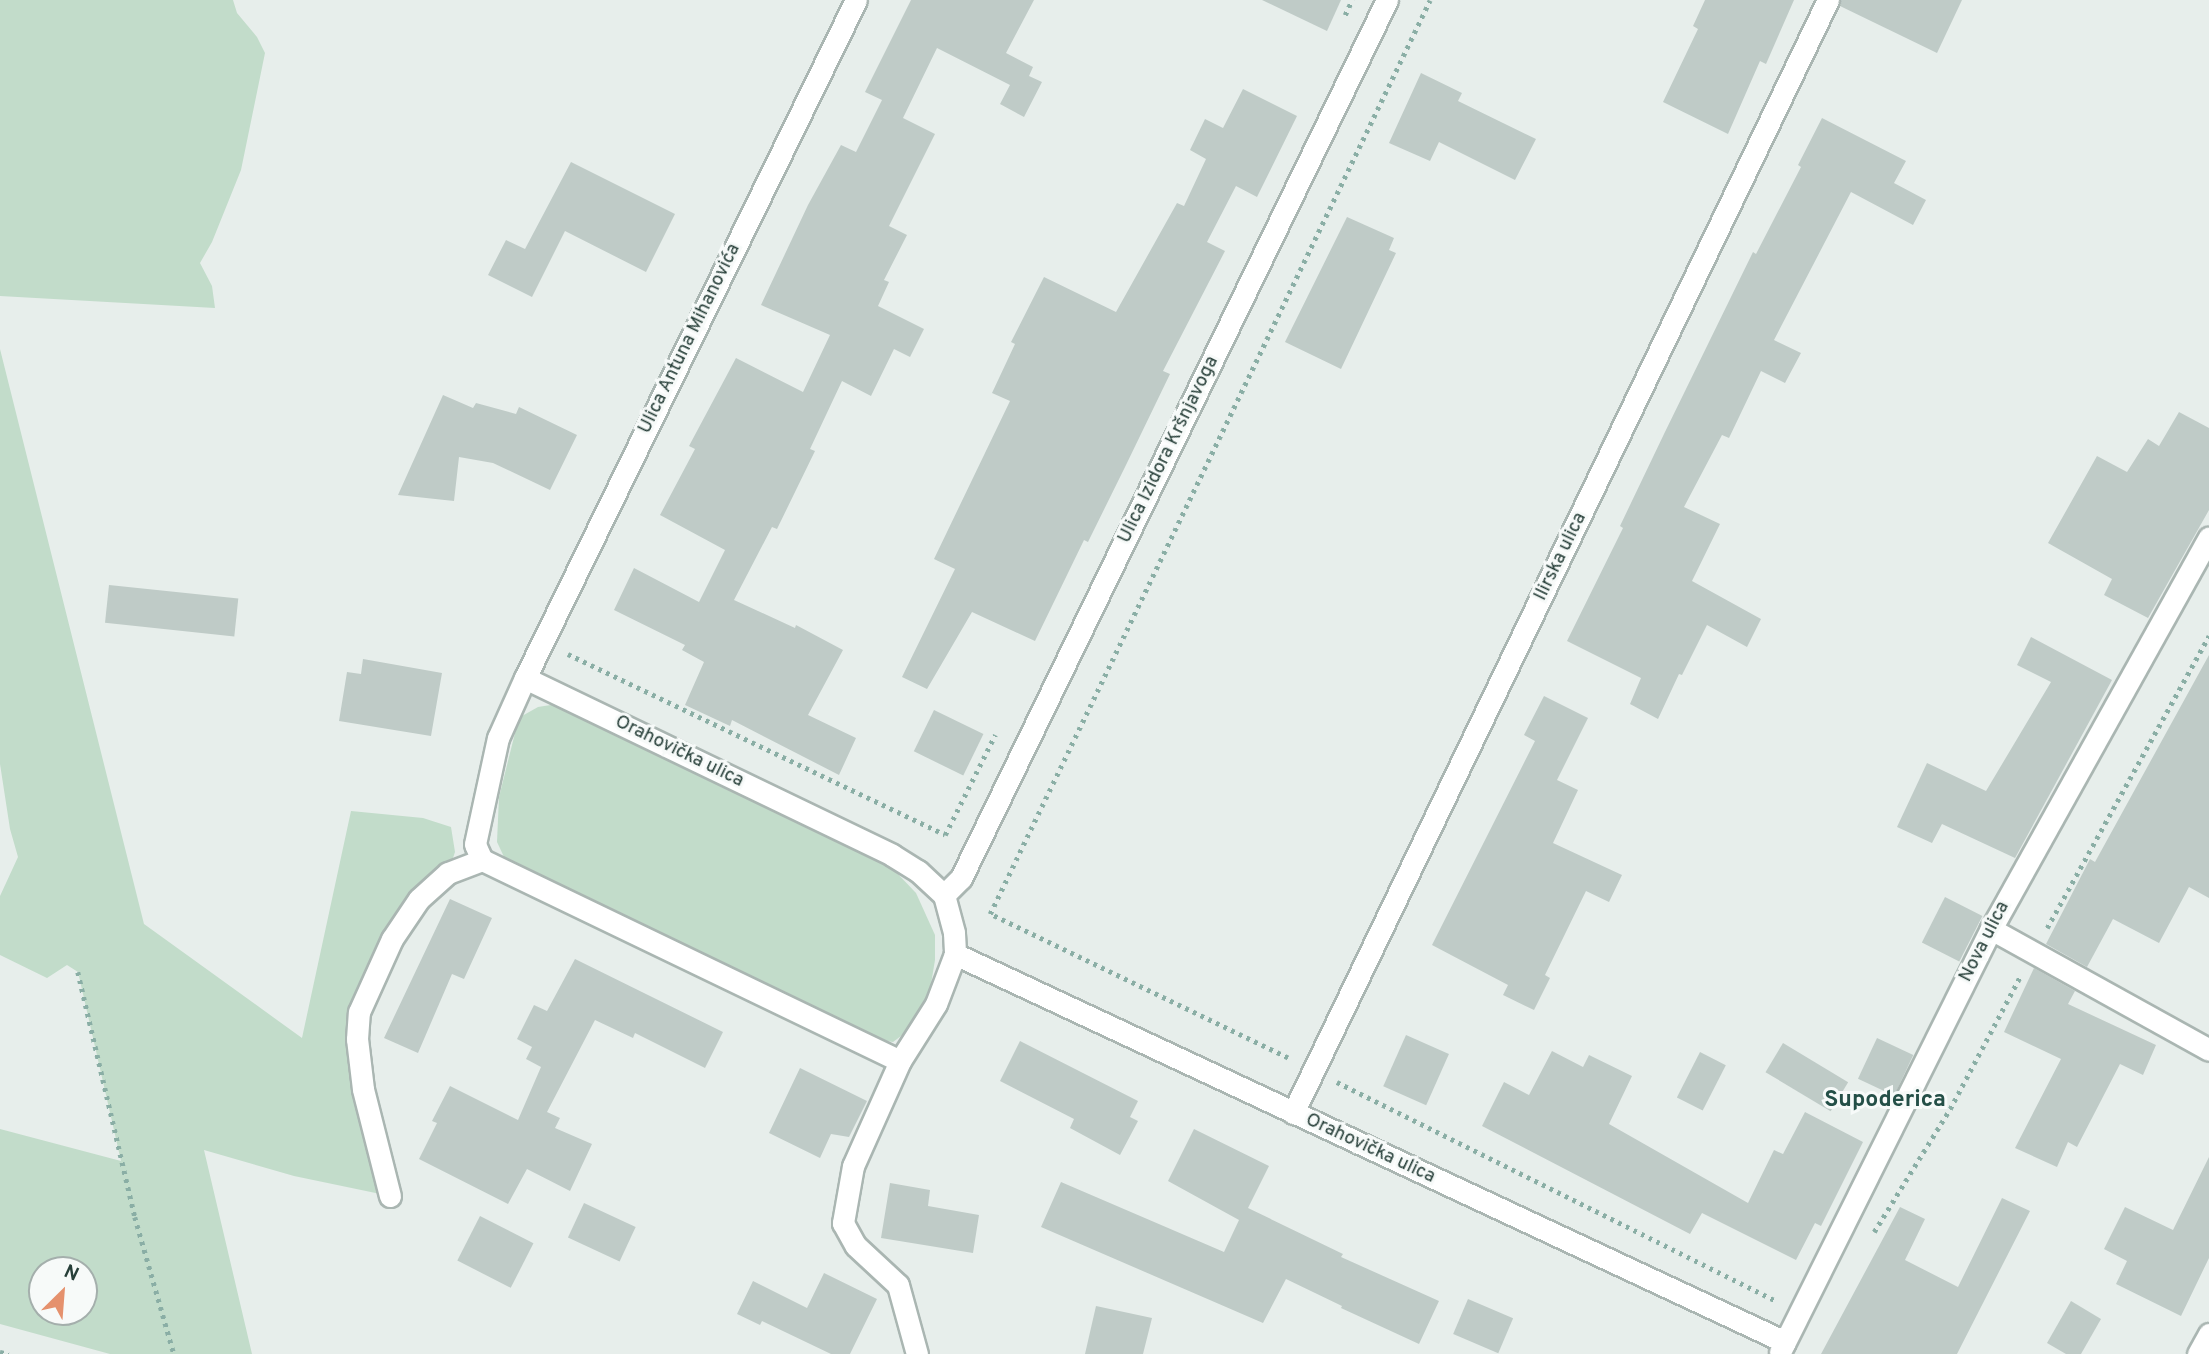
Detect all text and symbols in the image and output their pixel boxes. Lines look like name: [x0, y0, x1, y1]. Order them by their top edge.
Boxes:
street label: Ulica Antuna Mihanovića: [634, 240, 746, 438]
street label: Ulica Izidora Kršnjavoga: [1114, 353, 1224, 547]
street label: Ilirska ulica: [1530, 509, 1592, 605]
street label: Orahovička ulica: [611, 711, 747, 793]
street label: Nova ulica: [1955, 898, 2015, 986]
district label: Supoderica: [1824, 1087, 1946, 1115]
street label: Orahovička ulica: [1302, 1109, 1438, 1189]
north arrow: [28, 1256, 98, 1326]
text: N: [60, 1260, 82, 1288]

